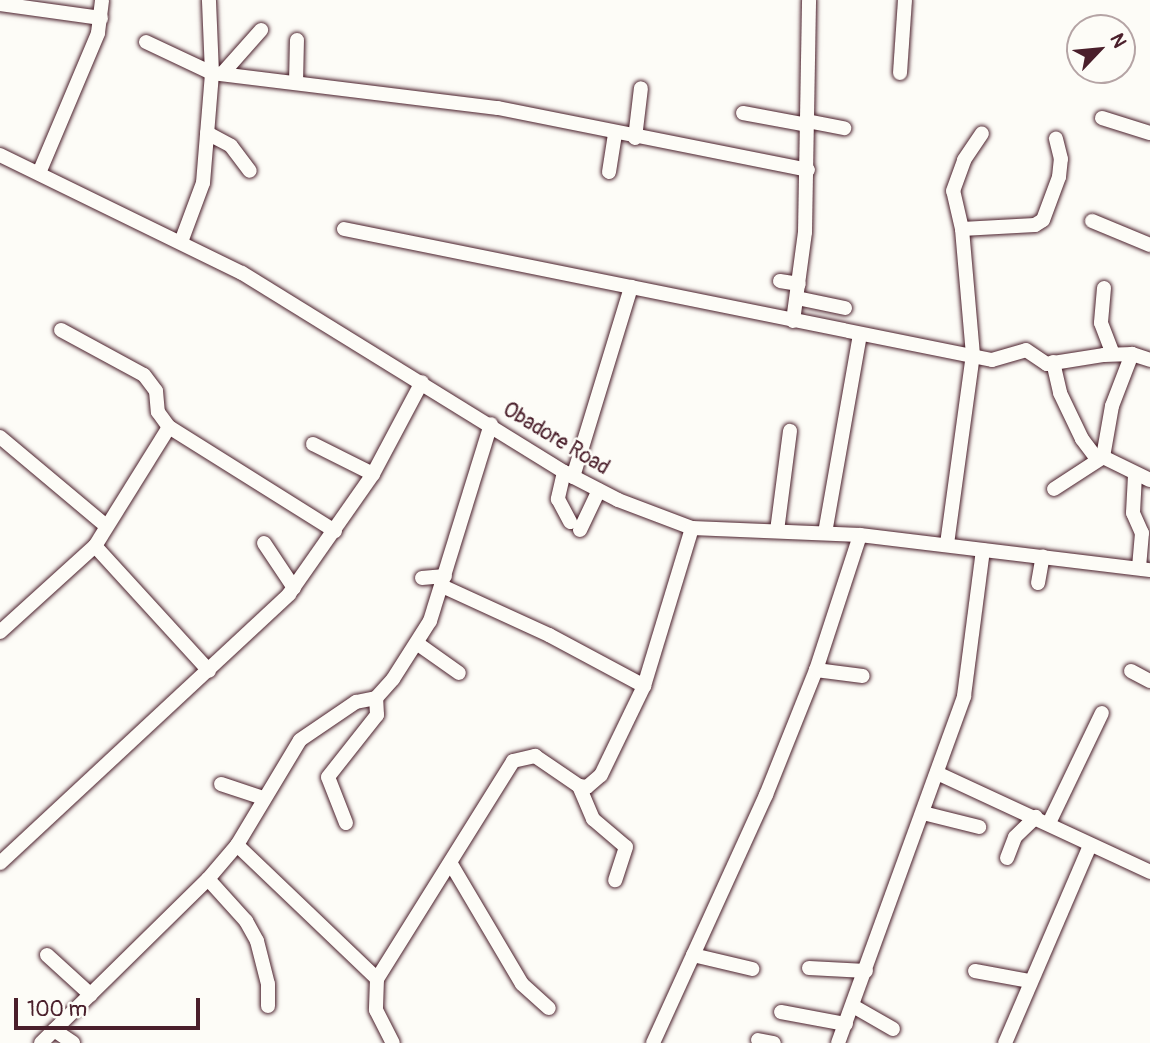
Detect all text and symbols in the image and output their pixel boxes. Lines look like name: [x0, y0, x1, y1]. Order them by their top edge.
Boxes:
north arrow: [1066, 14, 1136, 84]
text: N: [1104, 30, 1132, 52]
street label: Obadore Road: [498, 397, 614, 481]
scale bar: [18, 984, 203, 1028]
text: 100 m: [27, 996, 87, 1023]

